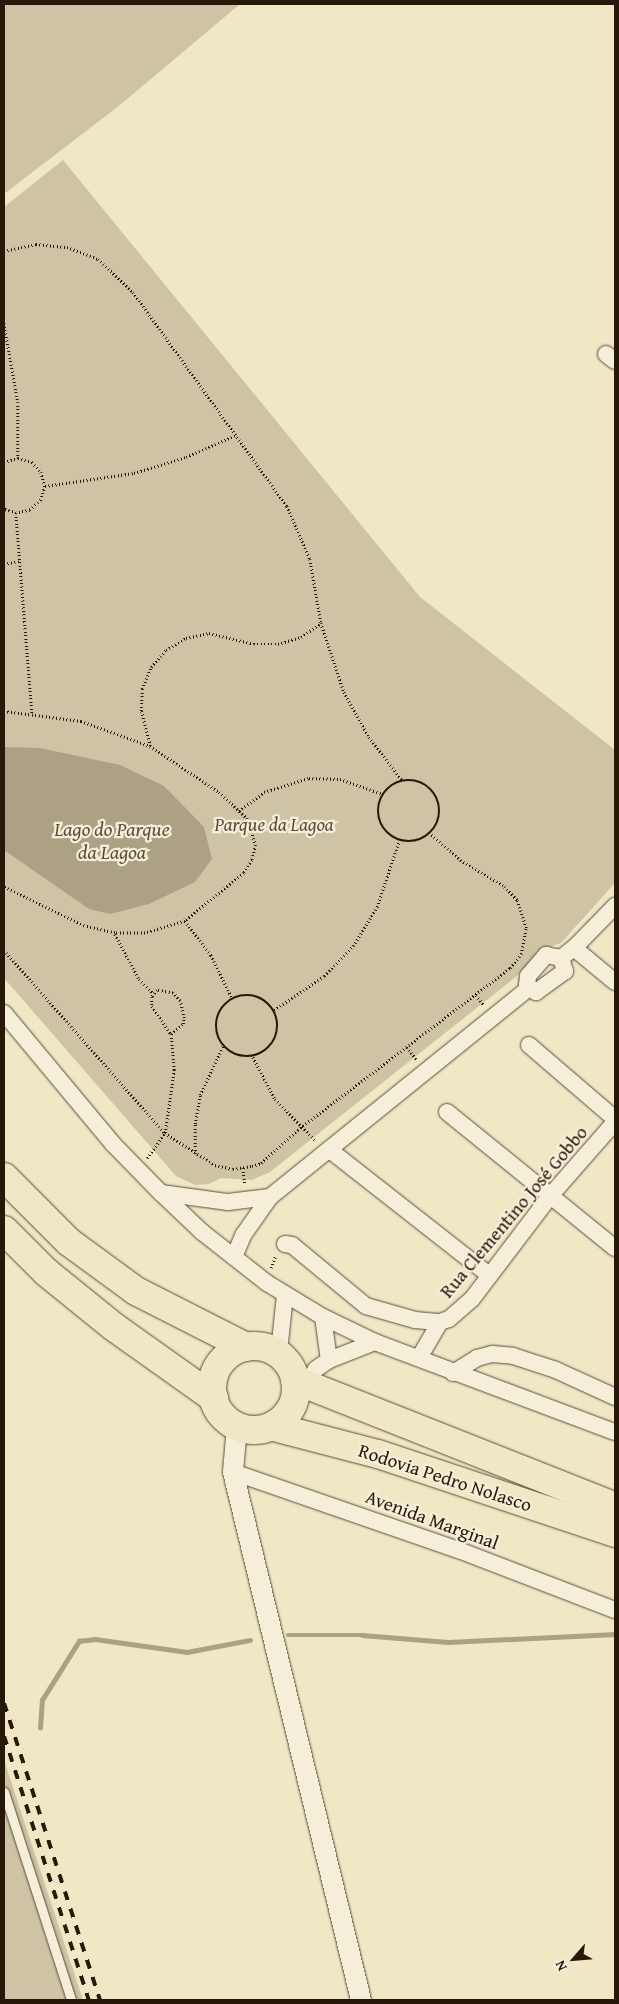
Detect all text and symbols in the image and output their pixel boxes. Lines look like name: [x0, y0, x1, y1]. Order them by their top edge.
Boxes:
park label: Parque da Lagoa: [214, 814, 334, 836]
water label: Lago do Parque da Lagoa: [54, 816, 170, 863]
street label: Rua Clementino José Gobbo: [435, 1121, 593, 1303]
street label: Rodovia Pedro Nolasco: [355, 1439, 535, 1517]
street label: Avenida Marginal: [362, 1485, 502, 1555]
north arrow: [549, 1934, 599, 1984]
text: N: [550, 1957, 572, 1975]

